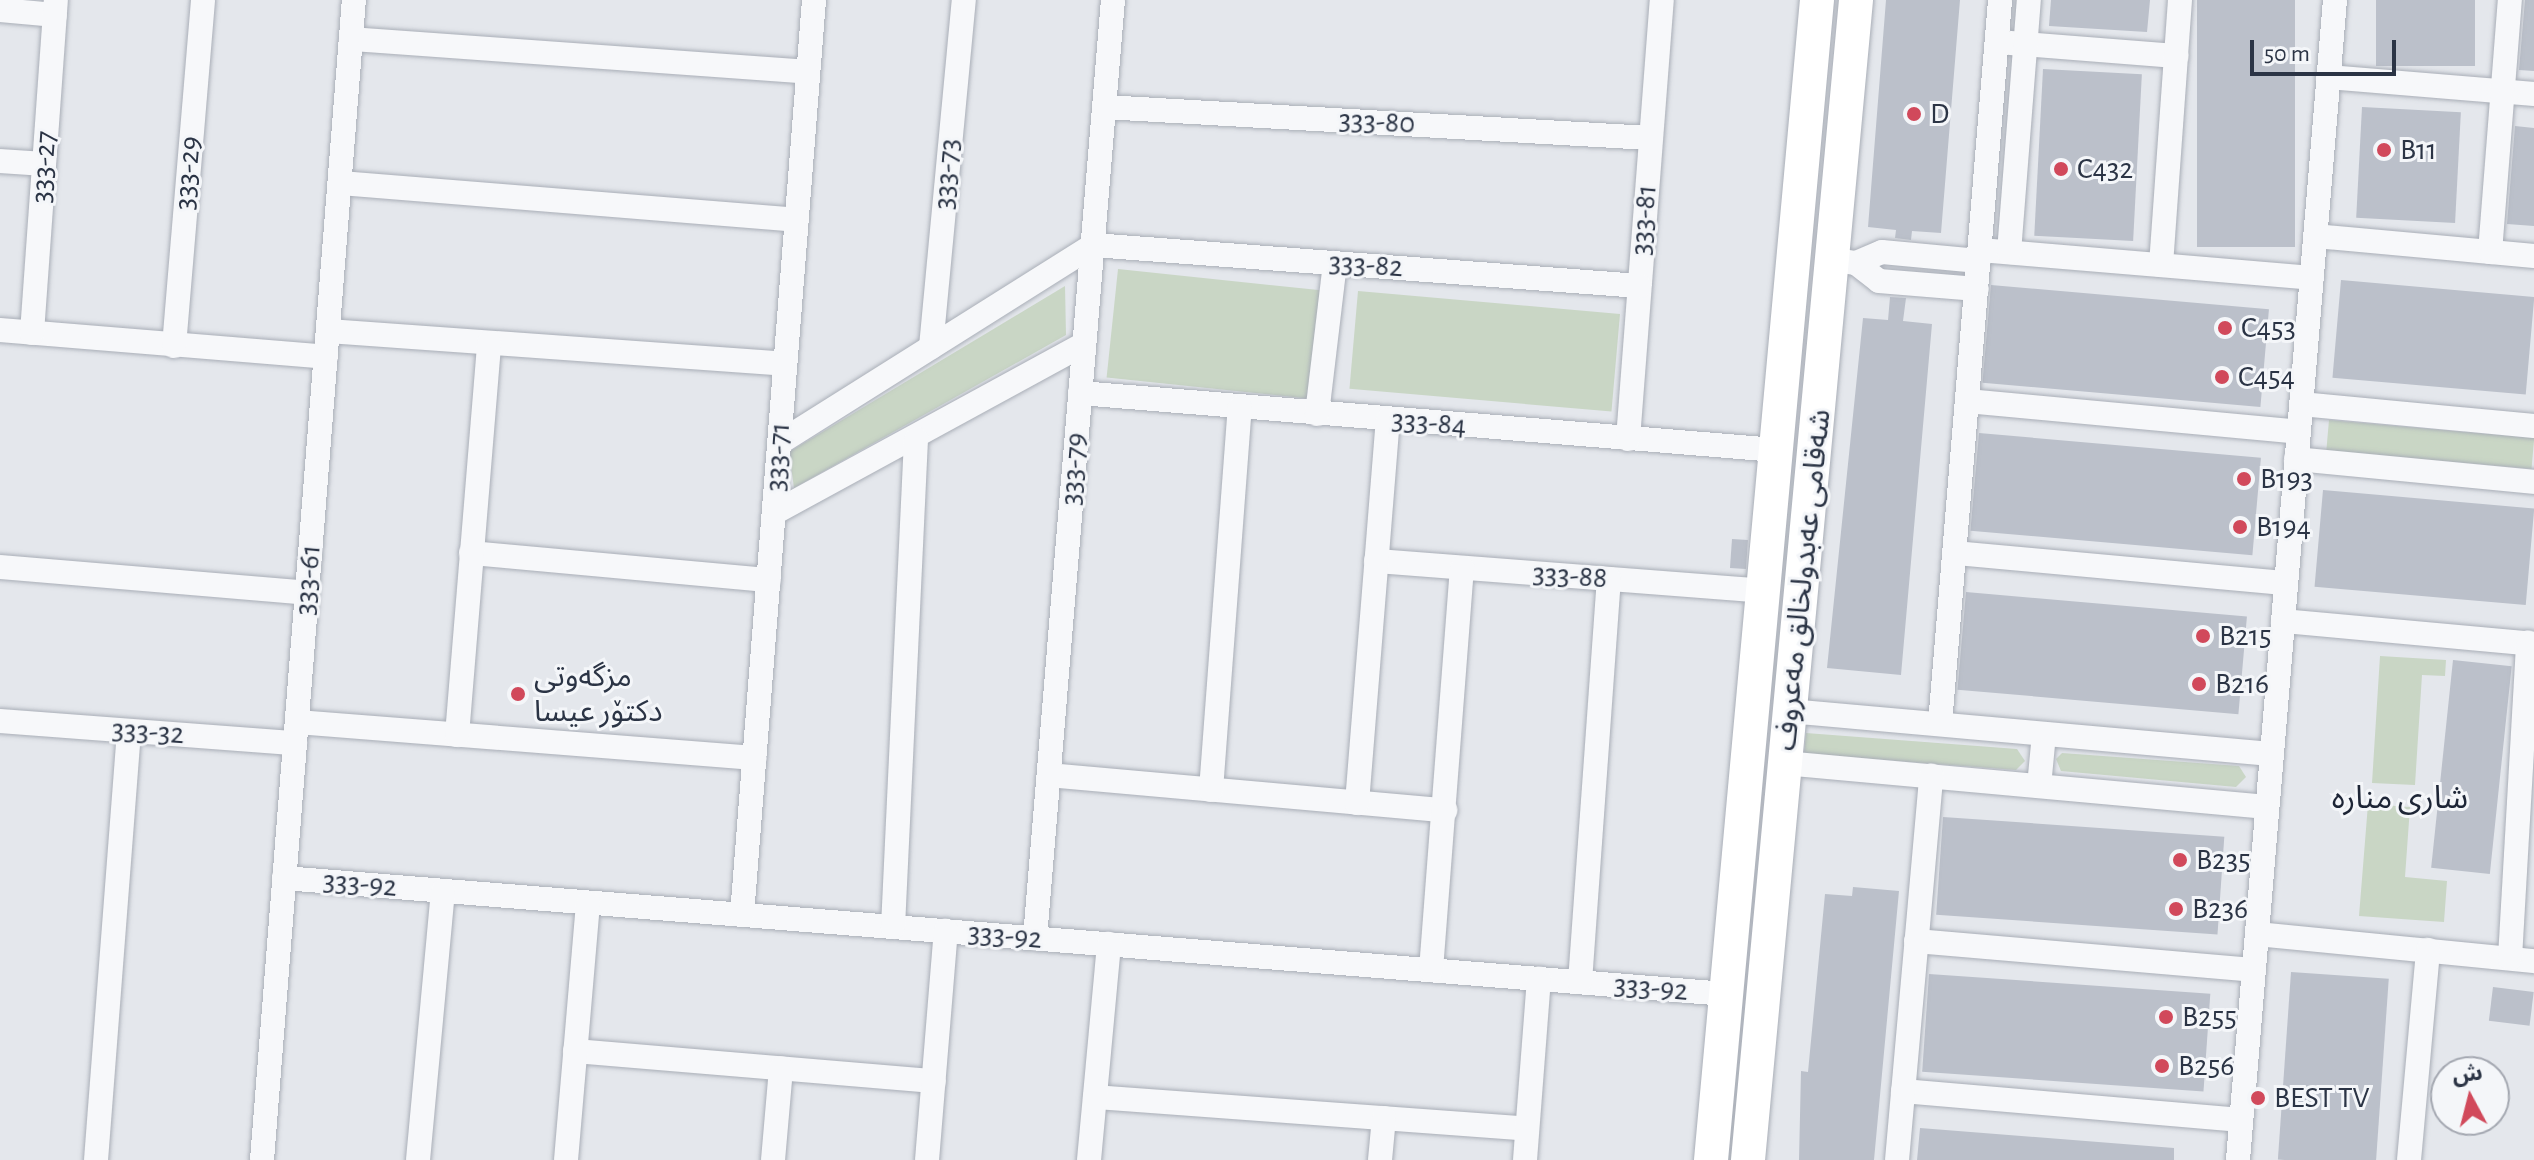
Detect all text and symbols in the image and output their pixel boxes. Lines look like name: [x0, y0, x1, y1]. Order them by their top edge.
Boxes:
scale bar: [2254, 24, 2400, 74]
text: 50 m: [2264, 42, 2310, 66]
place label: D: [1930, 96, 1949, 132]
street label: 333-80: [1338, 102, 1416, 142]
marker: D: [1905, 105, 1923, 123]
street label: 333-27: [24, 130, 64, 204]
place label: B11: [2400, 132, 2437, 168]
street label: 333-29: [167, 135, 209, 211]
street label: 333-73: [926, 137, 968, 211]
marker: B11: [2375, 141, 2393, 159]
place label: C432: [2077, 151, 2133, 187]
marker: C432: [2052, 160, 2070, 178]
street label: 333-81: [1623, 183, 1665, 257]
street label: 333-82: [1328, 244, 1404, 286]
place label: C453: [2241, 310, 2296, 346]
marker: C453: [2216, 319, 2234, 337]
place label: C454: [2238, 359, 2295, 395]
marker: C454: [2213, 368, 2231, 386]
street label: 333-84: [1390, 402, 1468, 444]
street label: شەقامی عەبدولخالق مەعروف: [1767, 408, 1839, 752]
street label: 333-71: [758, 421, 798, 493]
street label: 333-79: [1053, 431, 1095, 507]
place label: B193: [2260, 461, 2313, 497]
marker: B193: [2235, 470, 2253, 488]
place label: B194: [2256, 509, 2311, 545]
marker: B194: [2231, 518, 2249, 536]
street label: 333-61: [287, 543, 329, 617]
street label: 333-88: [1531, 555, 1609, 597]
place label: B215: [2219, 618, 2272, 654]
marker: B215: [2194, 627, 2212, 645]
place label: مزگەوتی دکتۆر عیسا: [534, 659, 662, 730]
place label: B216: [2215, 666, 2269, 702]
marker: B216: [2190, 675, 2208, 693]
marker: مزگەوتی دکتۆر عیسا: [509, 685, 527, 703]
street label: 333-32: [111, 712, 185, 752]
district label: شاری منارە: [2332, 779, 2468, 817]
place label: B235: [2196, 842, 2251, 878]
marker: B235: [2171, 851, 2189, 869]
street label: 333-92: [322, 863, 398, 905]
place label: B236: [2192, 891, 2248, 927]
marker: B236: [2167, 900, 2185, 918]
street label: 333-92: [967, 915, 1043, 957]
street label: 333-92: [1613, 967, 1689, 1009]
place label: B255: [2182, 999, 2237, 1035]
marker: B255: [2157, 1008, 2175, 1026]
place label: B256: [2178, 1048, 2234, 1084]
north arrow: [2430, 1056, 2510, 1136]
marker: B256: [2153, 1057, 2171, 1075]
text: ش: [2451, 1061, 2484, 1087]
place label: BEST TV: [2274, 1080, 2370, 1116]
marker: BEST TV: [2249, 1089, 2267, 1107]

